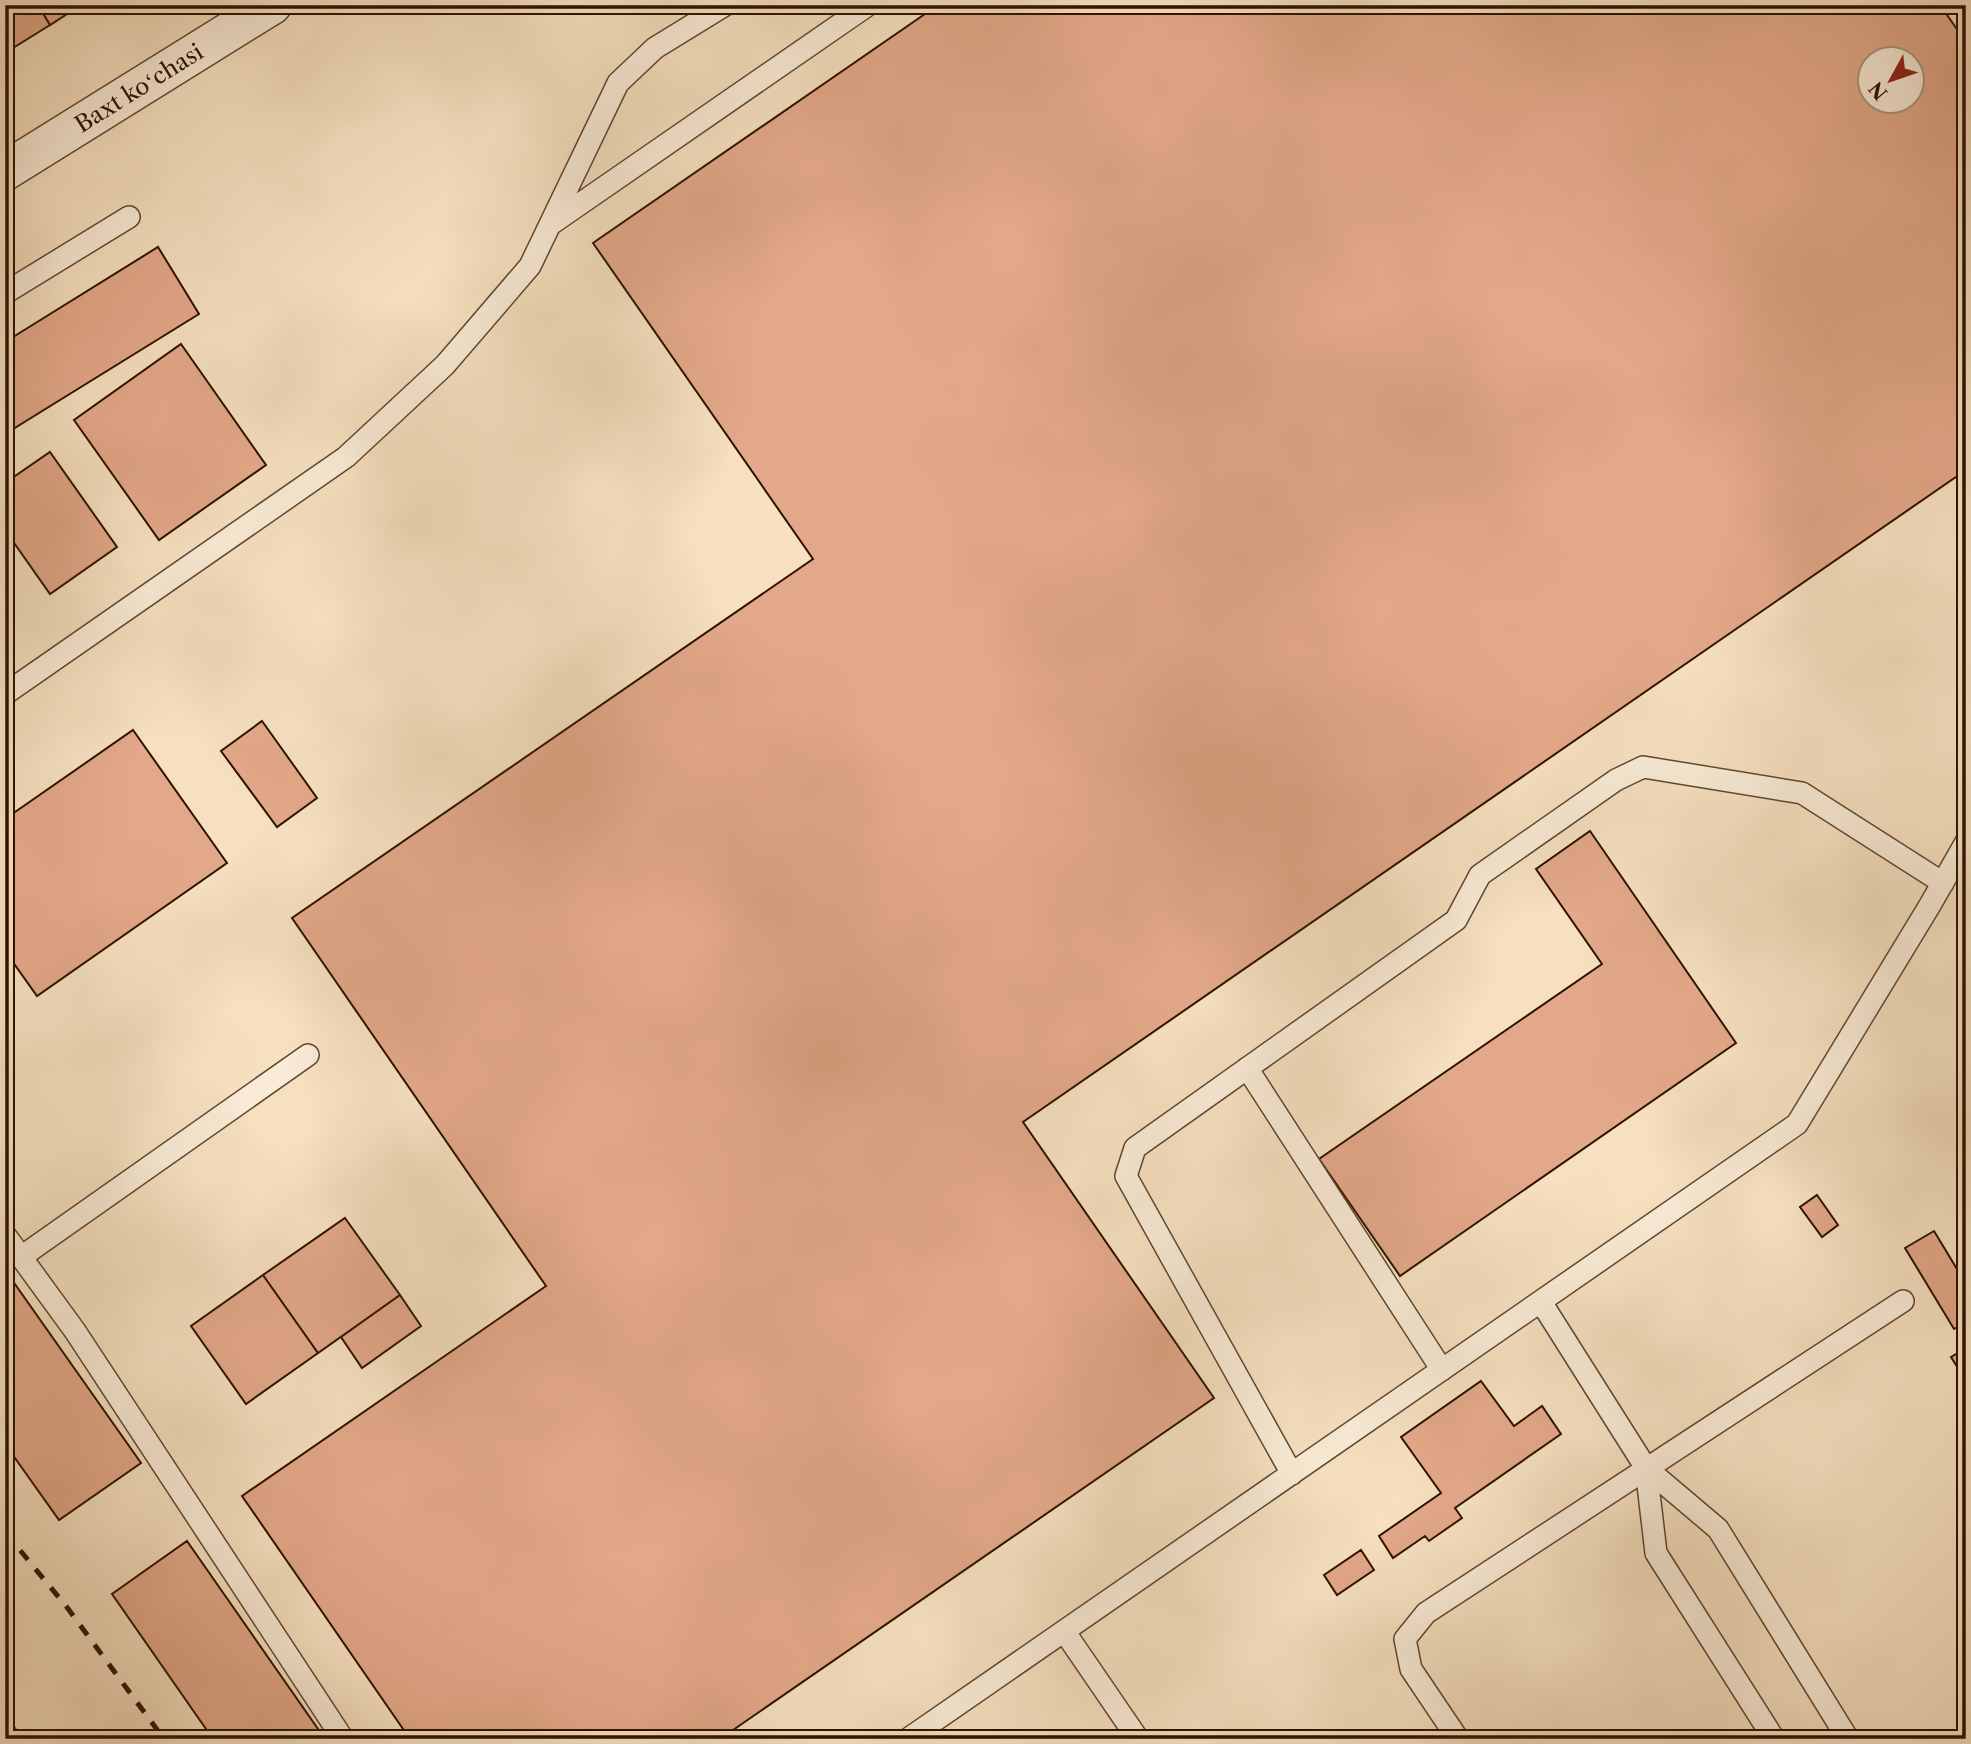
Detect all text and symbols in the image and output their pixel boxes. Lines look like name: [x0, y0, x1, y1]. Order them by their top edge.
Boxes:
street label: Baxt koʻchasi: [70, 38, 208, 138]
north arrow: [1856, 46, 1926, 116]
text: N: [1864, 77, 1892, 104]

